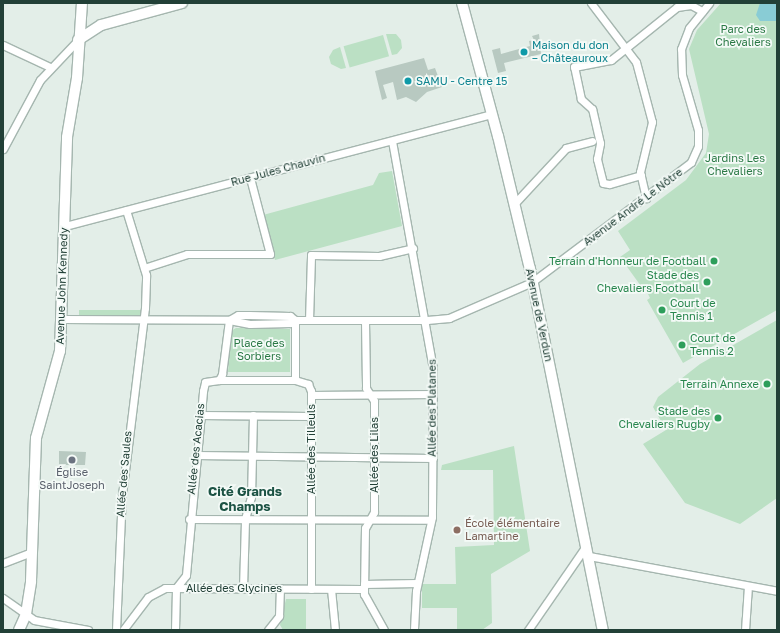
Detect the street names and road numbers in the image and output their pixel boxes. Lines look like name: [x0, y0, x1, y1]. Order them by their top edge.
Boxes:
street label: Rue Jules Chauvin: [229, 151, 327, 189]
street label: Avenue André Le Nôtre: [581, 165, 685, 249]
street label: Avenue John Kennedy: [53, 227, 71, 345]
street label: Avenue de Verdun: [523, 267, 555, 363]
street label: Allée des Platanes: [425, 359, 439, 457]
street label: Allée des Acacias: [185, 403, 207, 495]
street label: Allée des Tilleuls: [304, 404, 318, 494]
street label: Allée des Lilas: [367, 417, 381, 493]
street label: Allée des Saules: [114, 430, 134, 518]
street label: Allée des Glycines: [186, 581, 282, 595]

